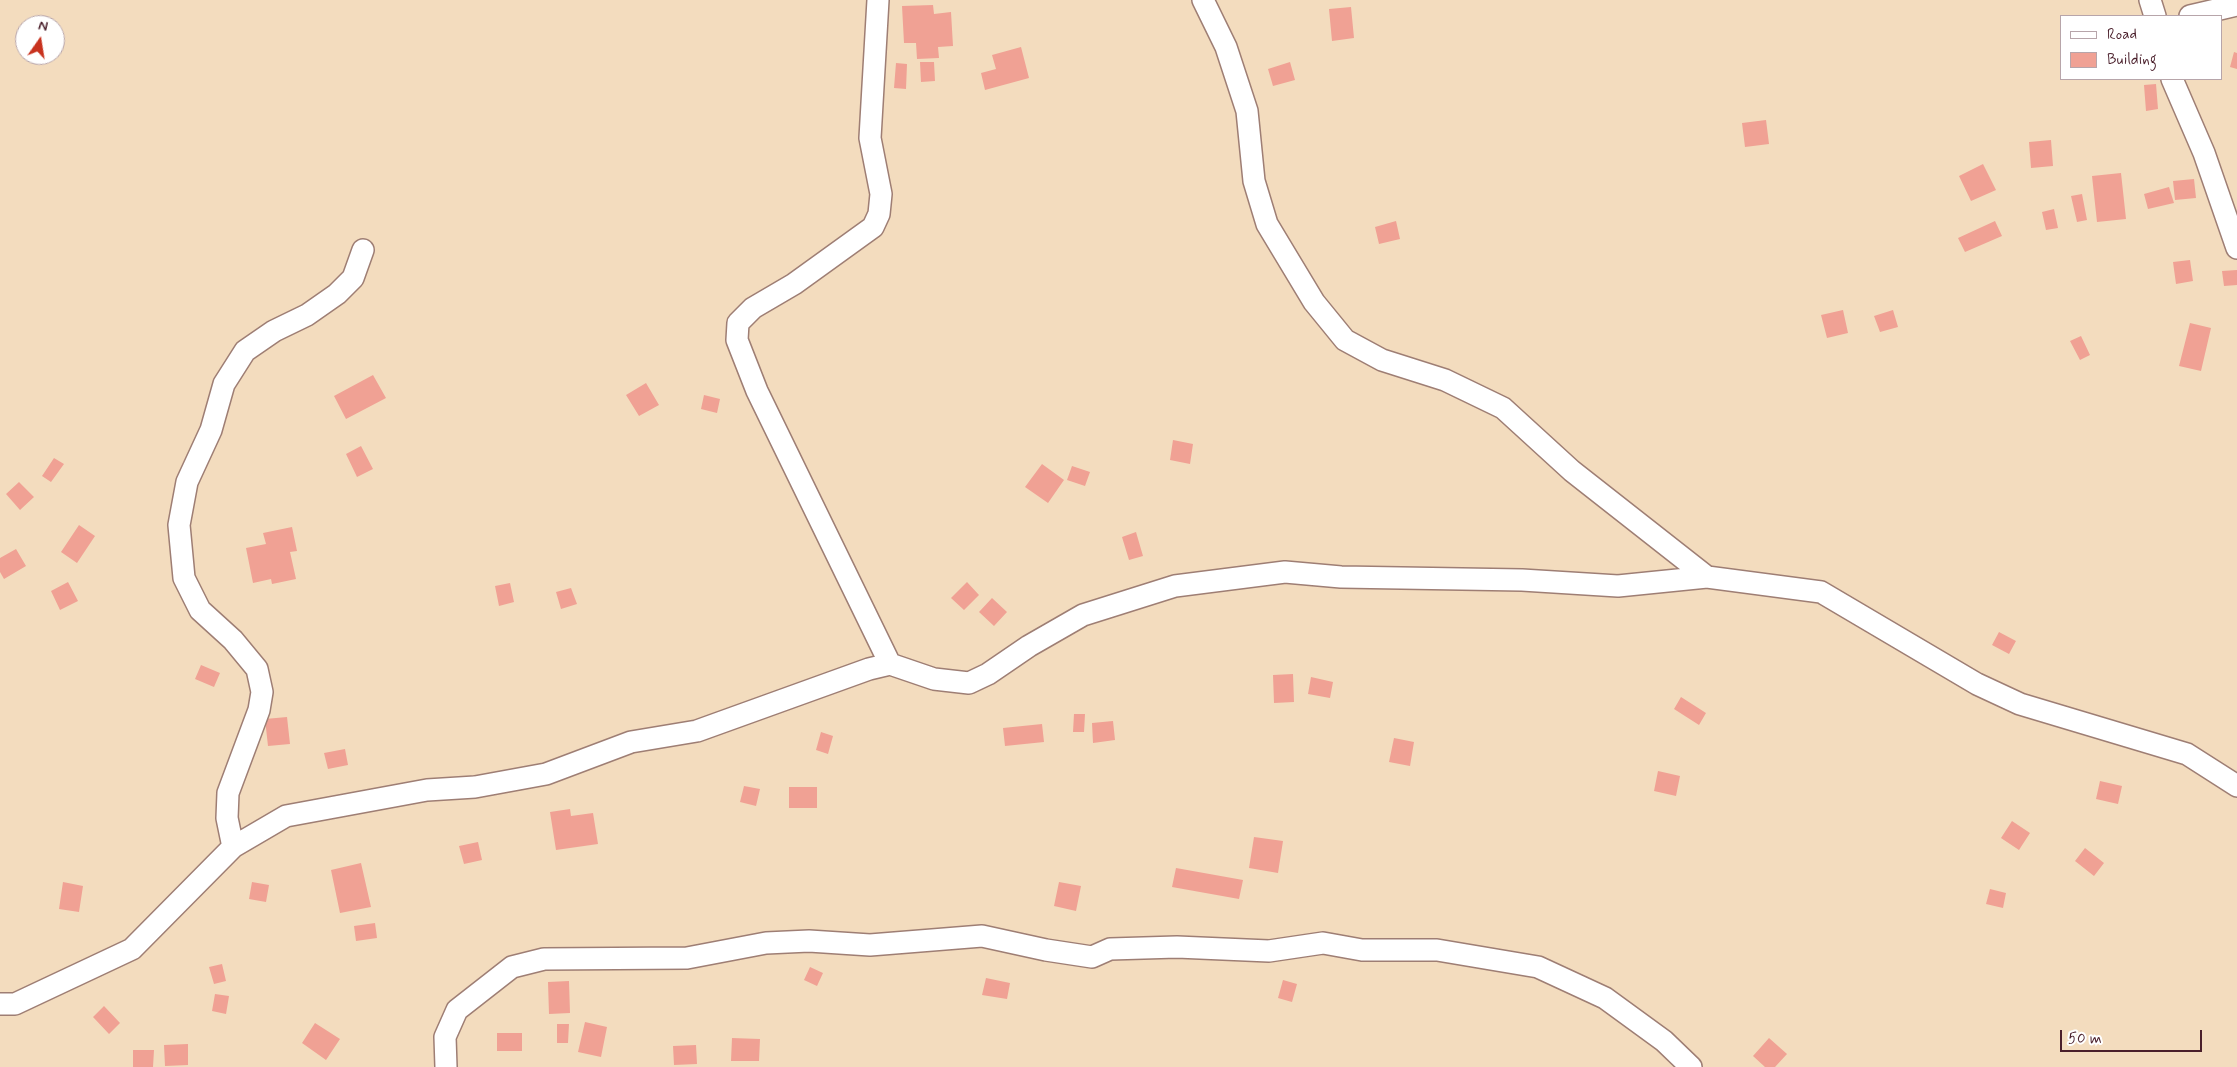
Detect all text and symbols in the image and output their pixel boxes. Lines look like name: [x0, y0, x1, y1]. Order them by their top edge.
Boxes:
north arrow: [15, 15, 65, 65]
legend: [2060, 15, 2222, 80]
text: N: [37, 17, 50, 36]
text: Road: [2107, 25, 2137, 45]
text: Building: [2107, 50, 2157, 70]
scale bar: [2062, 1020, 2204, 1052]
text: 50 m: [2068, 1029, 2102, 1049]

